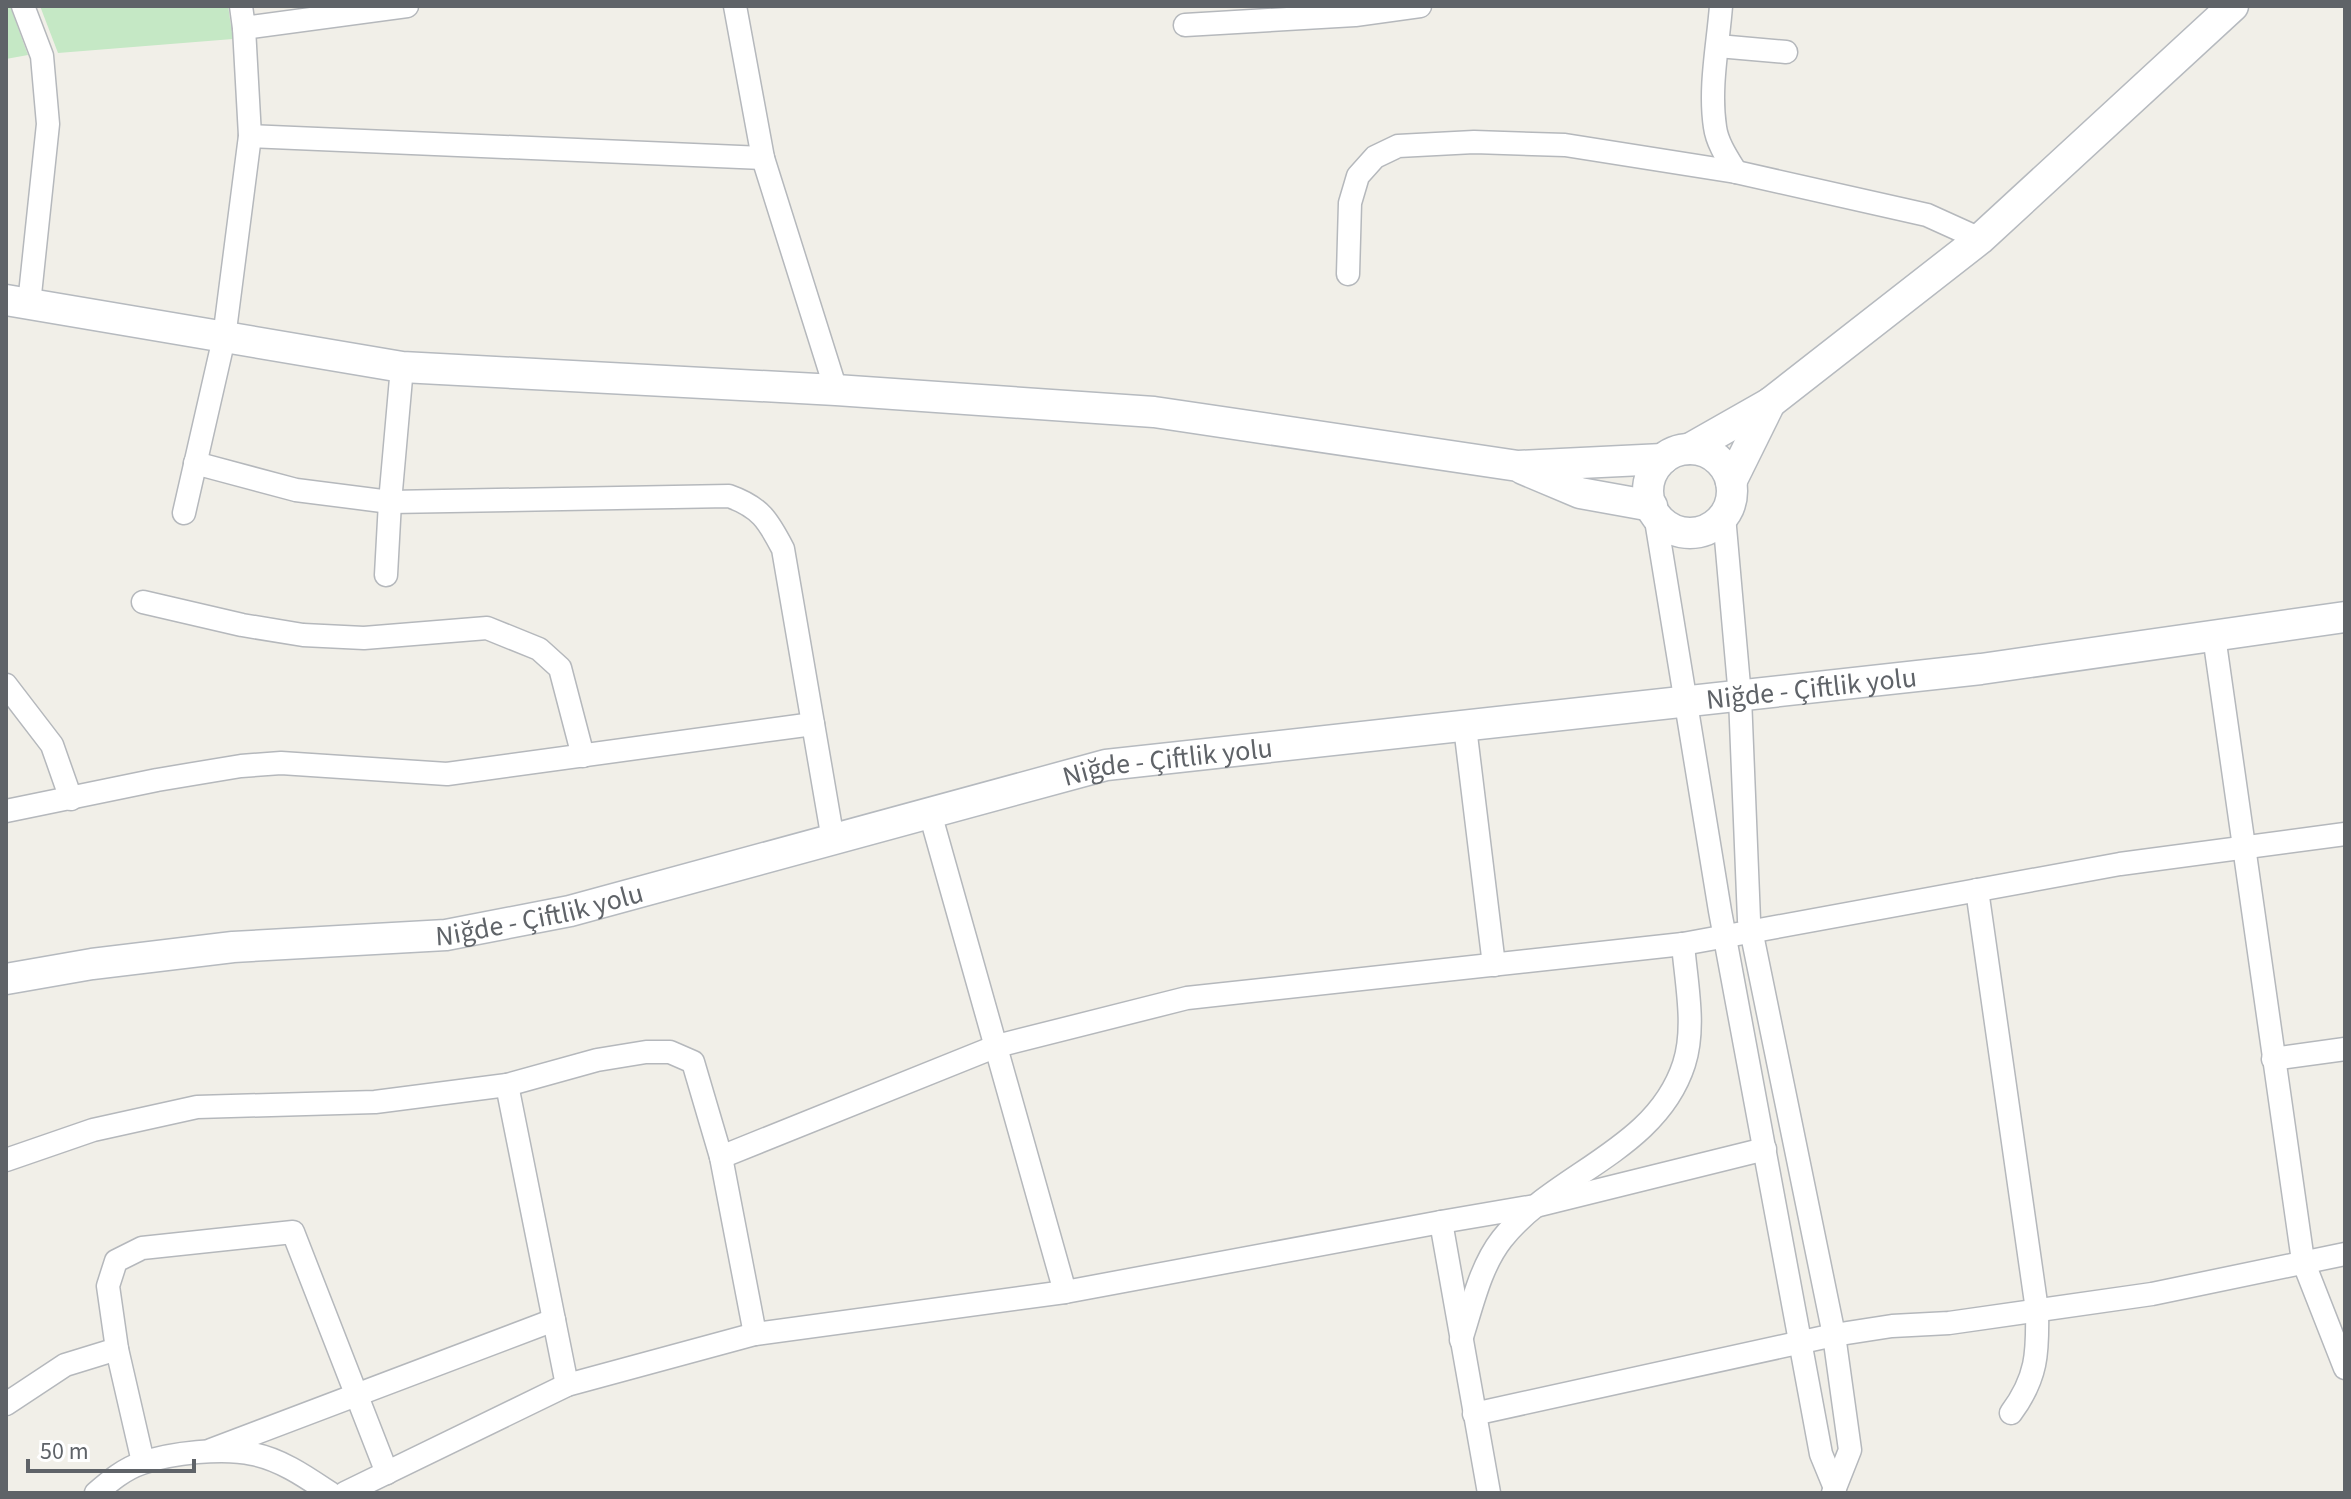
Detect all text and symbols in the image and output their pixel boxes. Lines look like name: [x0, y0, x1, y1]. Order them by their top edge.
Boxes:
street label: Niğde - Çiftlik yolu: [1704, 657, 1919, 720]
street label: Niğde - Çiftlik yolu: [1058, 728, 1275, 797]
street label: Niğde - Çiftlik yolu: [434, 873, 648, 957]
scale bar: [28, 1423, 194, 1473]
text: 50 m: [40, 1434, 89, 1469]

